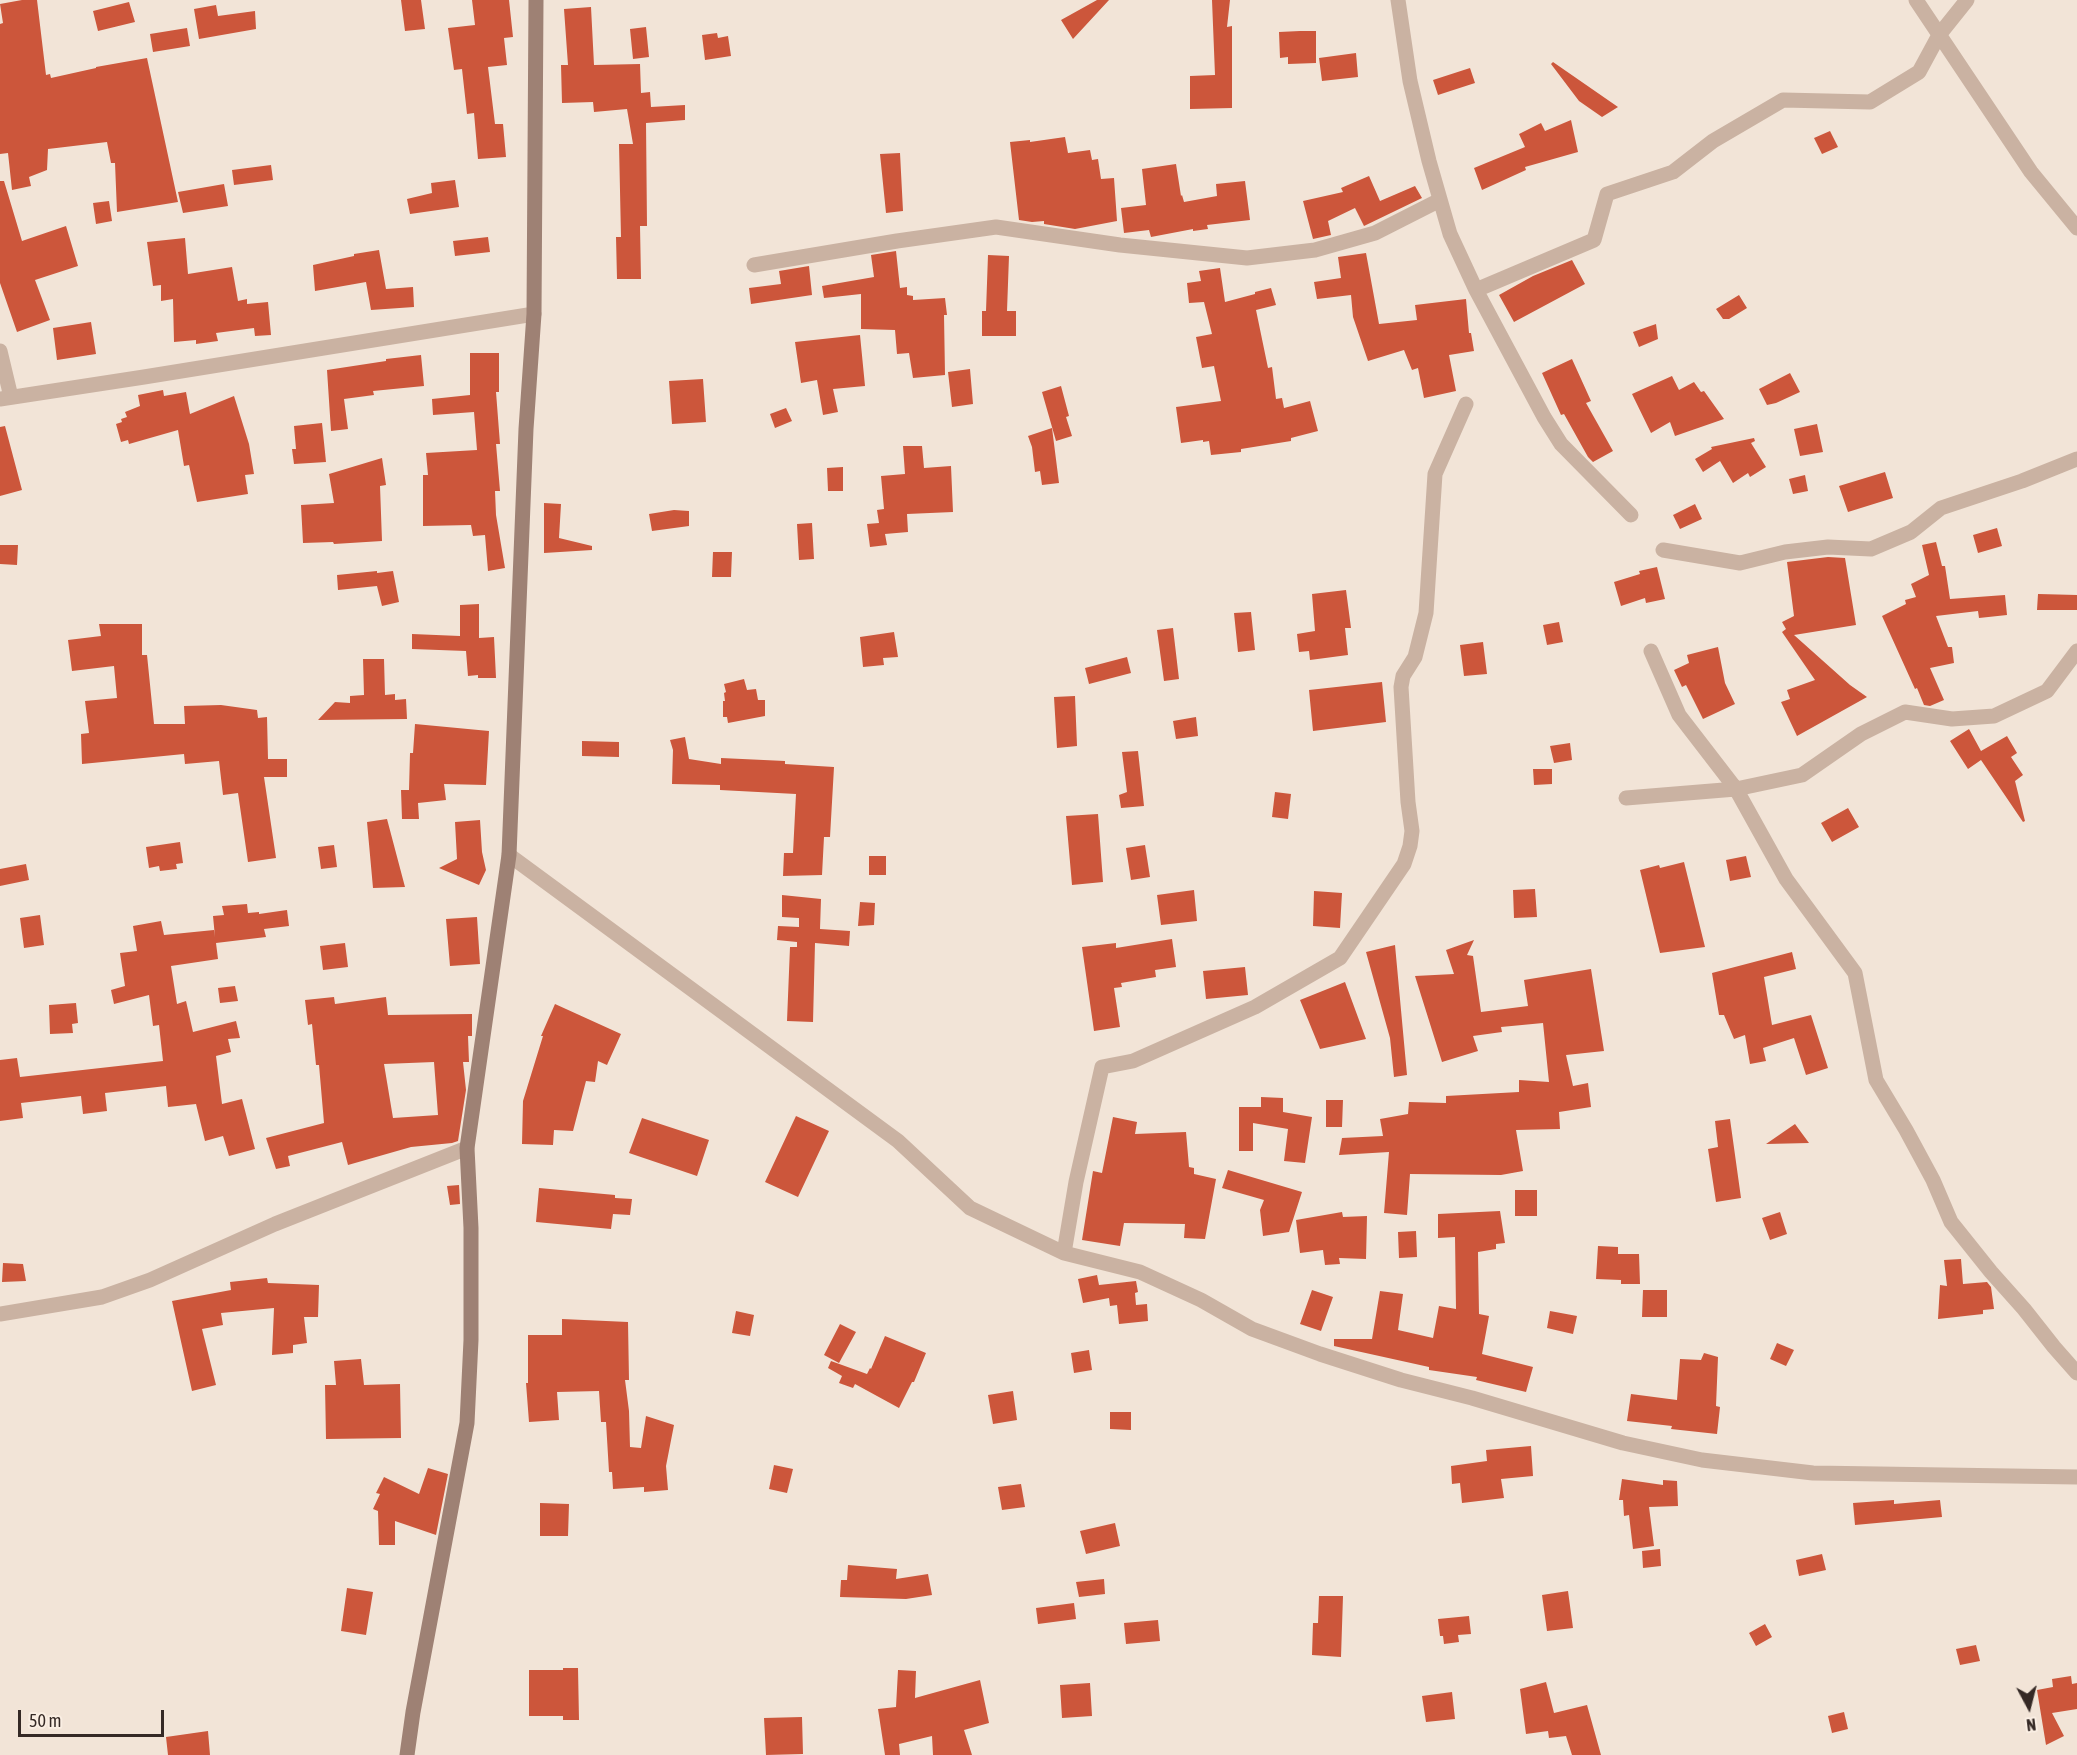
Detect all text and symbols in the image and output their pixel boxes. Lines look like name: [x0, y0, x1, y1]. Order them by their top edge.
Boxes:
north arrow: [1999, 1677, 2059, 1737]
scale bar: [21, 1698, 166, 1736]
text: 50 m: [29, 1710, 61, 1731]
text: N: [2025, 1715, 2037, 1734]

